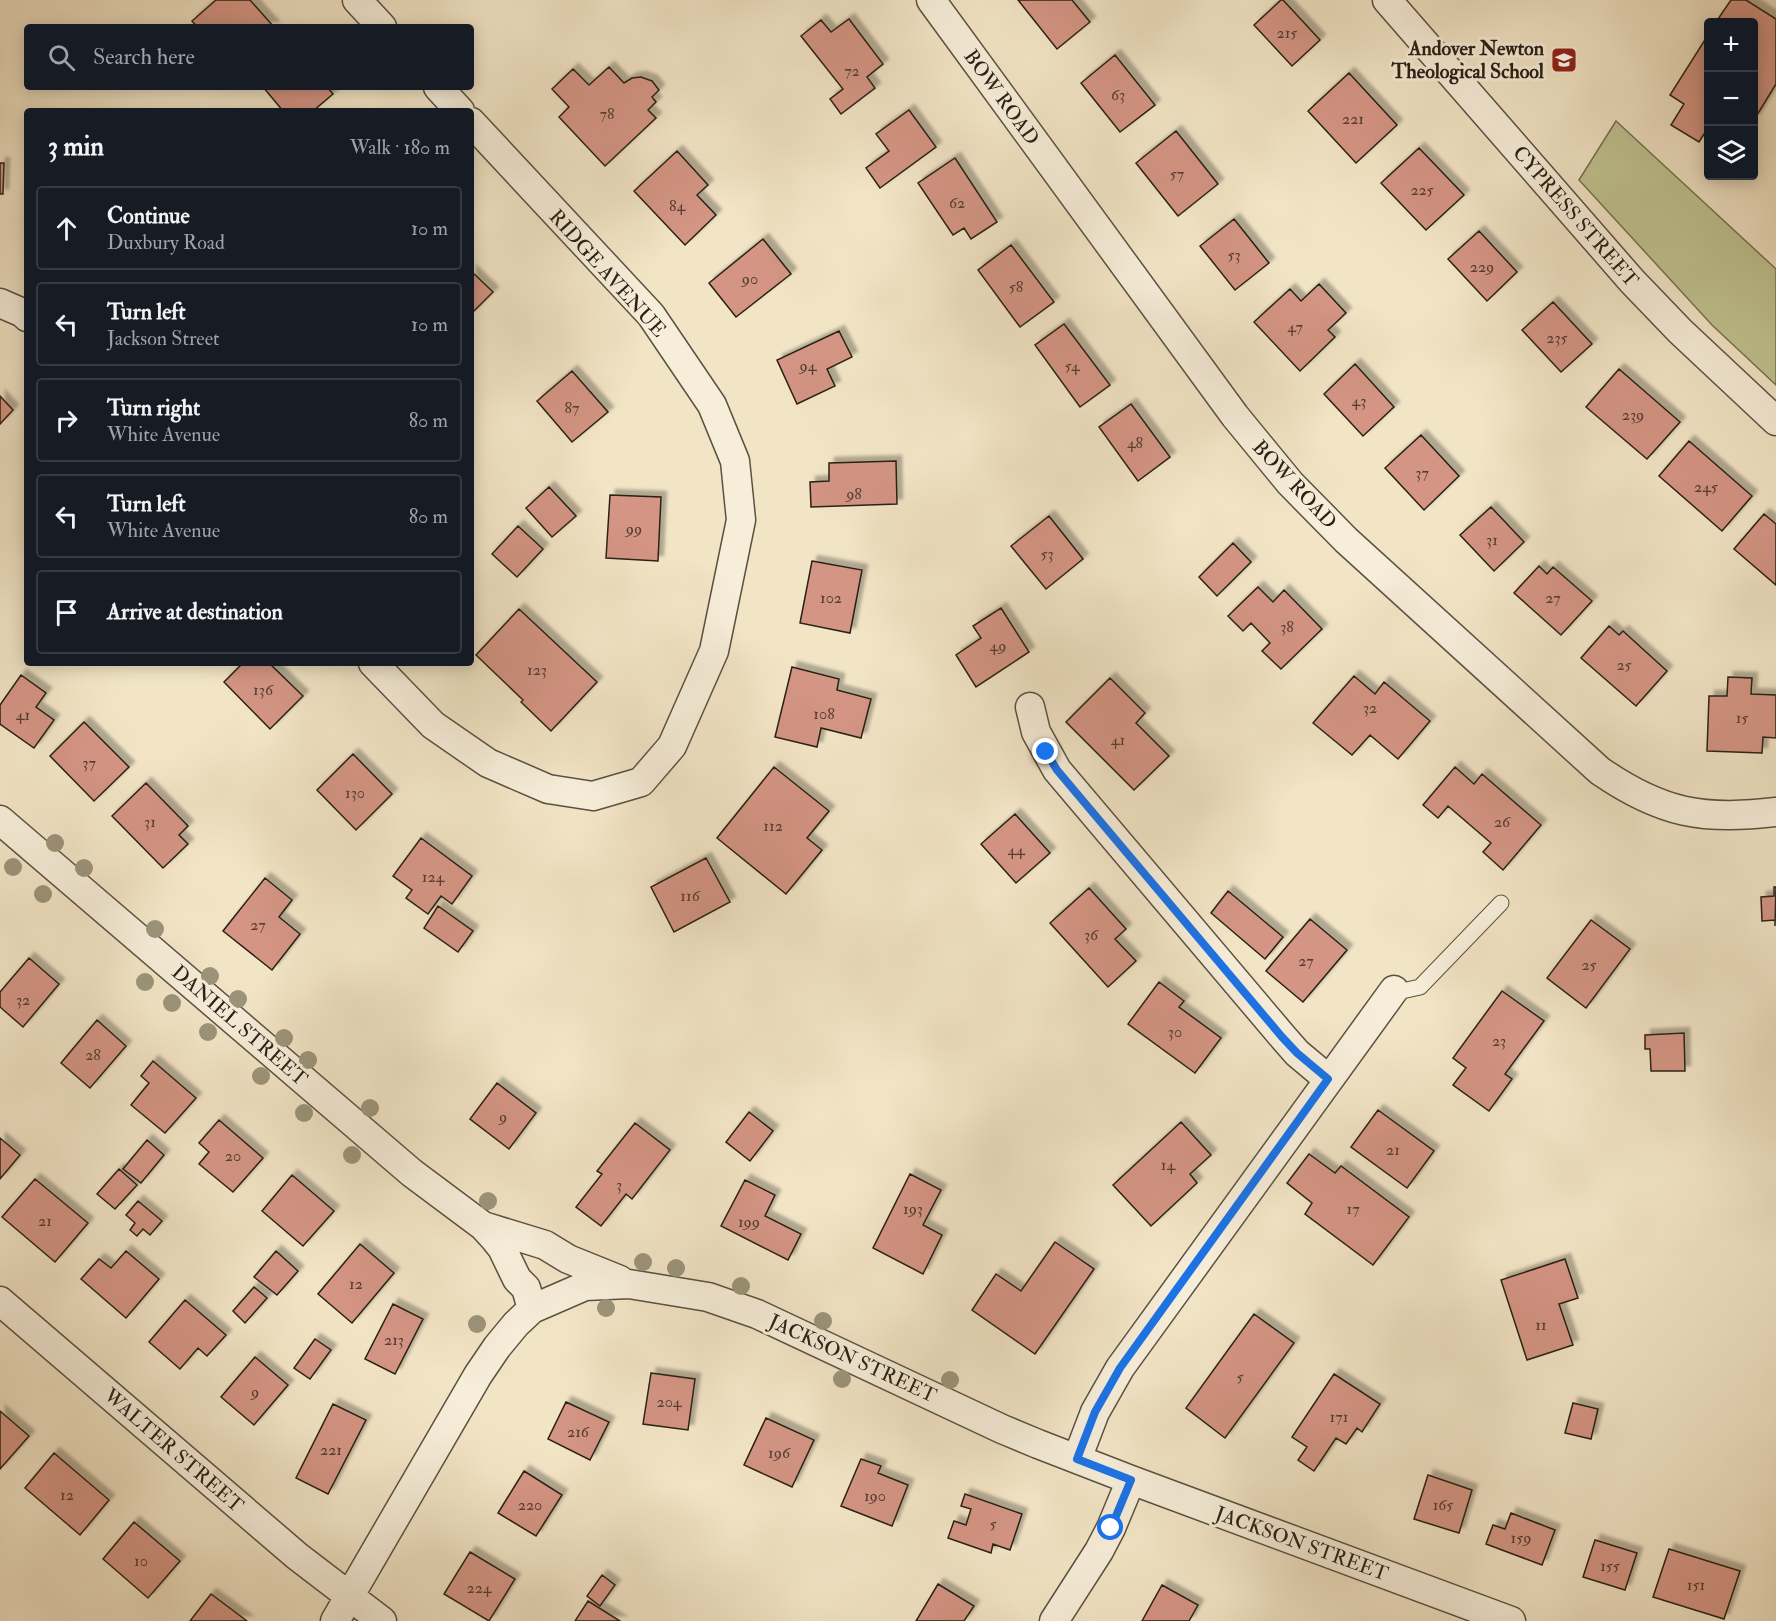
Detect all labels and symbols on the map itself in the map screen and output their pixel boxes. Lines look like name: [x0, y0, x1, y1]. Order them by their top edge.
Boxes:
house number: 215: [1277, 23, 1297, 43]
place label: Andover Newton Theological School: [1390, 36, 1545, 85]
street label: BOW ROAD: [958, 45, 1045, 150]
school or university icon: Andover Newton Theological School: [1549, 45, 1579, 75]
house number: 72: [844, 61, 860, 81]
house number: 63: [1111, 85, 1125, 105]
house number: 78: [600, 104, 615, 124]
house number: 221: [1342, 109, 1364, 129]
street label: CYPRESS STREET: [1507, 140, 1644, 292]
house number: 57: [1170, 164, 1185, 184]
house number: 225: [1410, 180, 1434, 200]
house number: 62: [949, 193, 965, 213]
house number: 84: [669, 196, 686, 216]
street label: RIDGE AVENUE: [544, 204, 672, 342]
house number: 53: [1227, 245, 1241, 265]
house number: 229: [1470, 257, 1494, 277]
house number: 90: [741, 269, 758, 289]
house number: 58: [1009, 277, 1024, 297]
house number: 47: [1287, 317, 1303, 337]
house number: 235: [1546, 328, 1568, 348]
house number: 94: [799, 356, 818, 376]
house number: 54: [1064, 356, 1081, 376]
house number: 43: [1352, 391, 1366, 411]
house number: 87: [565, 398, 580, 418]
house number: 239: [1622, 405, 1644, 425]
house number: 48: [1127, 433, 1144, 453]
street label: BOW ROAD: [1247, 435, 1342, 534]
house number: 37: [1415, 463, 1429, 483]
house number: 245: [1694, 477, 1718, 497]
house number: 98: [845, 484, 862, 504]
house number: 99: [625, 519, 642, 539]
house number: 31: [1486, 530, 1498, 550]
house number: 53: [1040, 544, 1054, 564]
house number: 102: [820, 588, 842, 608]
house number: 27: [1545, 588, 1561, 608]
house number: 38: [1280, 617, 1294, 637]
house number: 49: [990, 636, 1006, 656]
house number: 25: [1616, 655, 1632, 675]
house number: 123: [527, 660, 547, 680]
house number: 136: [253, 680, 274, 700]
house number: 32: [1363, 698, 1377, 718]
house number: 108: [813, 704, 835, 724]
house number: 41: [16, 705, 30, 725]
house number: 15: [1736, 708, 1748, 728]
house number: 41: [1111, 730, 1125, 750]
route end: [1032, 738, 1058, 764]
house number: 37: [82, 753, 96, 773]
house number: 130: [345, 783, 365, 803]
house number: 31: [144, 812, 156, 832]
house number: 26: [1494, 812, 1511, 832]
house number: 112: [763, 816, 783, 836]
house number: 44: [1007, 840, 1026, 860]
house number: 124: [422, 867, 446, 887]
house number: 116: [680, 886, 701, 906]
house number: 27: [250, 915, 266, 935]
house number: 36: [1084, 925, 1099, 945]
house number: 27: [1298, 951, 1314, 971]
house number: 25: [1581, 955, 1597, 975]
street label: DANIEL STREET: [167, 960, 313, 1091]
house number: 32: [16, 990, 30, 1010]
house number: 30: [1168, 1022, 1182, 1042]
house number: 23: [1492, 1031, 1506, 1051]
house number: 28: [85, 1045, 101, 1065]
house number: 9: [498, 1107, 507, 1127]
house number: 21: [1386, 1140, 1400, 1160]
house number: 20: [225, 1146, 241, 1166]
house number: 14: [1161, 1155, 1177, 1175]
house number: 3: [616, 1175, 622, 1195]
house number: 193: [903, 1199, 923, 1219]
house number: 17: [1346, 1199, 1360, 1219]
house number: 21: [38, 1211, 52, 1231]
house number: 199: [738, 1212, 760, 1232]
house number: 12: [349, 1274, 363, 1294]
street label: JACKSON STREET: [764, 1308, 941, 1408]
house number: 11: [1535, 1315, 1547, 1335]
house number: 213: [384, 1330, 404, 1350]
house number: 5: [1236, 1367, 1244, 1387]
street label: WALTER STREET: [98, 1382, 249, 1518]
house number: 9: [250, 1382, 259, 1402]
house number: 204: [657, 1392, 683, 1412]
house number: 171: [1330, 1407, 1348, 1427]
house number: 216: [567, 1422, 590, 1442]
house number: 221: [320, 1440, 342, 1460]
house number: 196: [768, 1443, 791, 1463]
house number: 12: [60, 1485, 74, 1505]
house number: 190: [864, 1486, 886, 1506]
house number: 220: [518, 1495, 542, 1515]
house number: 165: [1433, 1495, 1453, 1515]
street label: JACKSON STREET: [1211, 1500, 1392, 1586]
house number: 5: [989, 1514, 997, 1534]
route start: [1097, 1514, 1123, 1540]
house number: 159: [1511, 1528, 1531, 1548]
house number: 10: [134, 1551, 148, 1571]
house number: 155: [1600, 1556, 1620, 1576]
house number: 151: [1687, 1575, 1705, 1595]
house number: 224: [467, 1578, 493, 1598]

